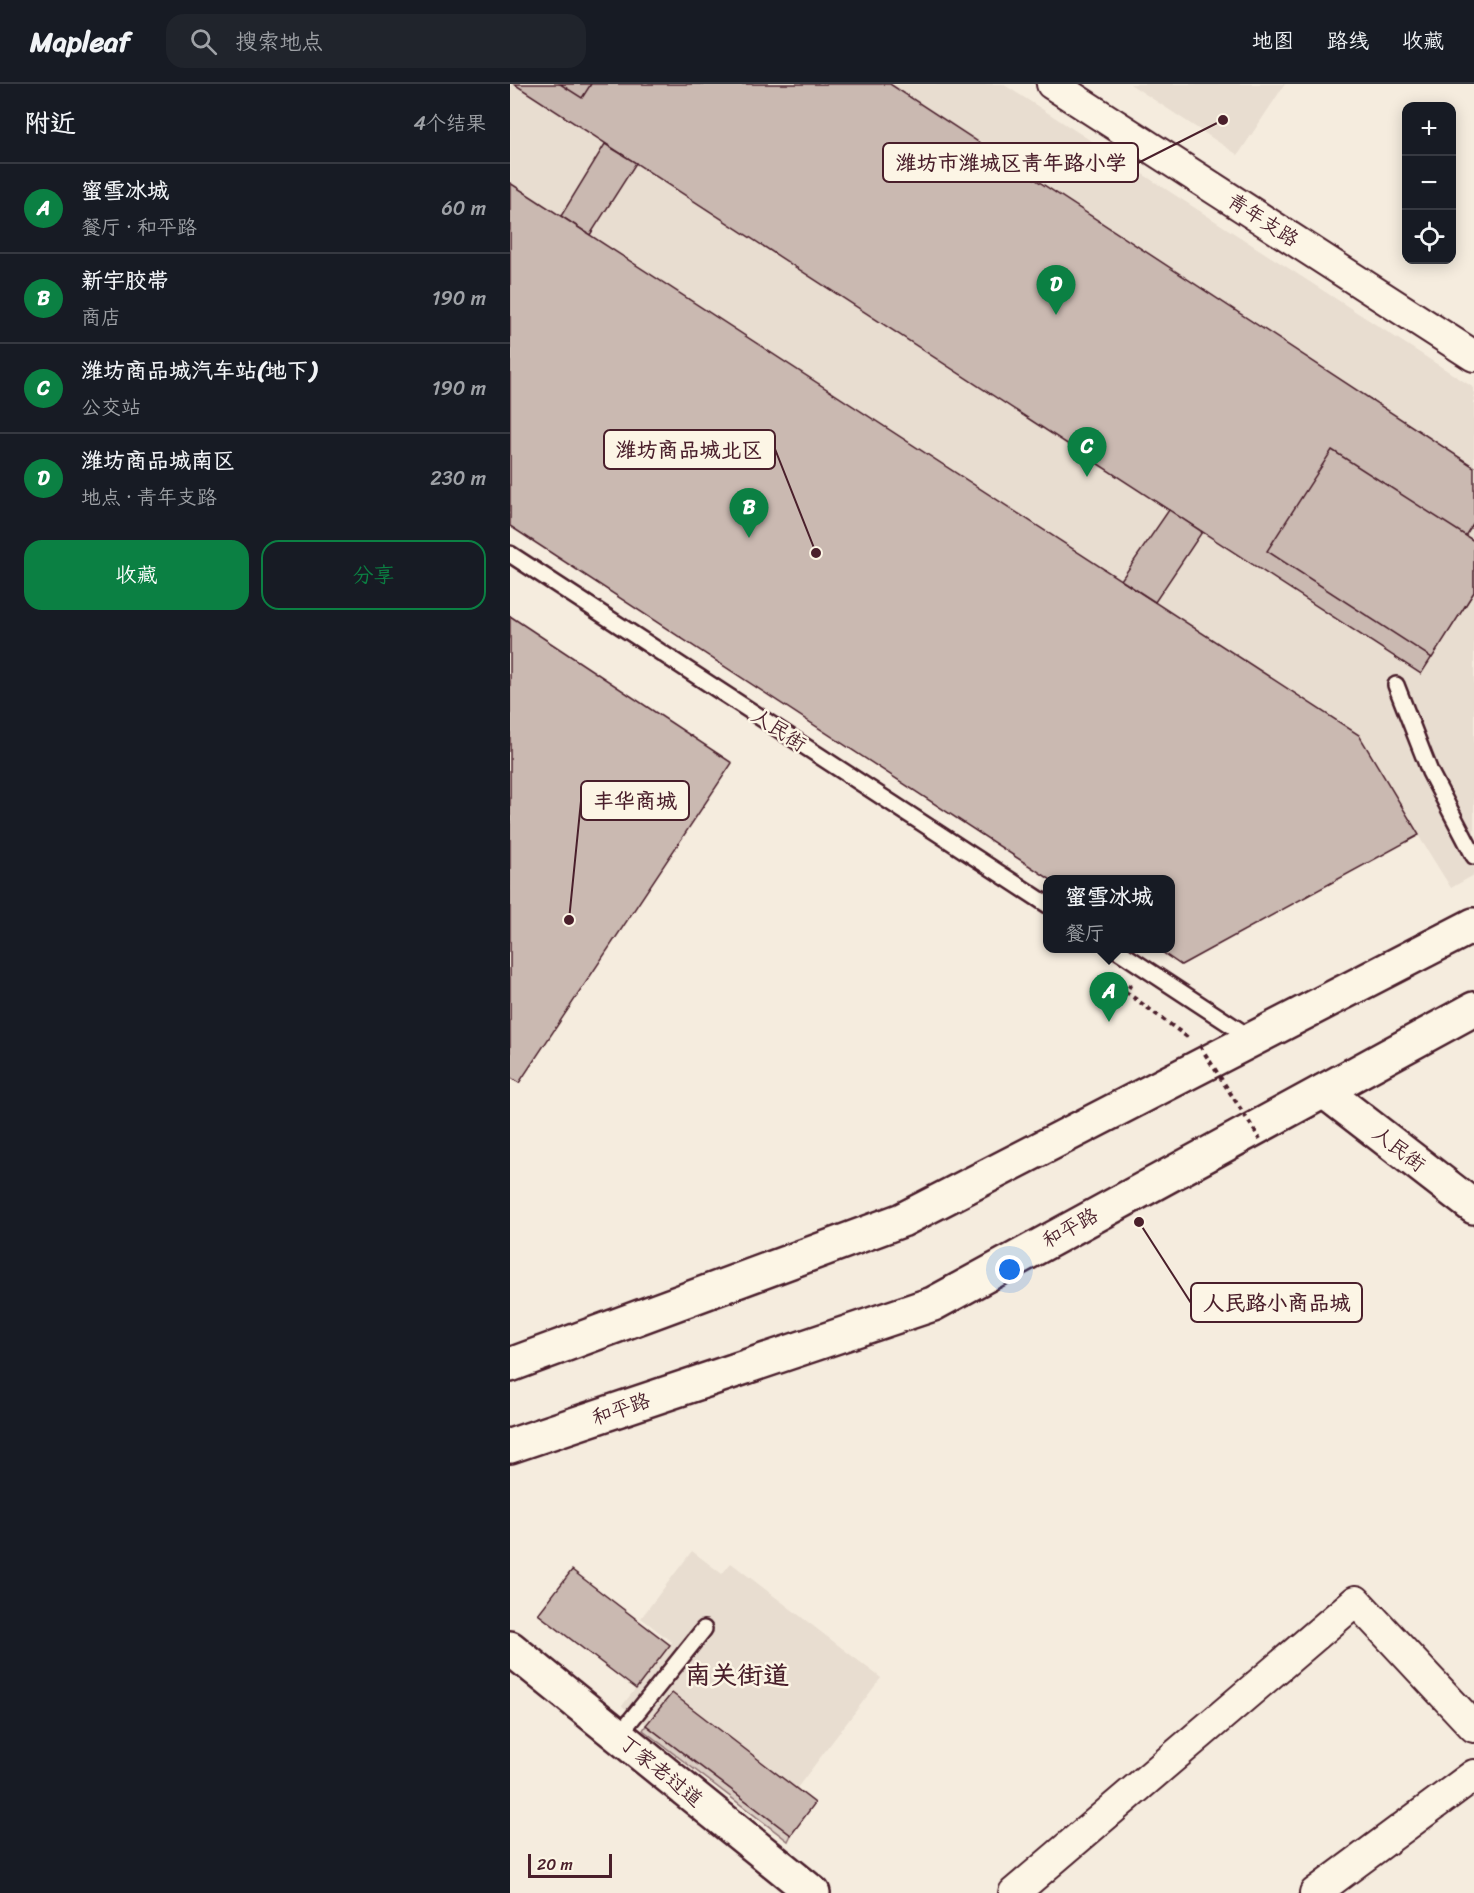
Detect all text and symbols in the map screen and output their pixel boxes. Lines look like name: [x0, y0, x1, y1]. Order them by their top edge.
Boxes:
search box: [166, 14, 586, 68]
text: Mapleaf: [30, 17, 130, 66]
text: 搜索地点: [235, 22, 323, 61]
text: 地图: [1252, 22, 1294, 60]
text: 路线: [1327, 22, 1369, 60]
text: 收藏: [1402, 22, 1444, 60]
icon: search: [187, 25, 220, 58]
text: 附近: [24, 100, 76, 146]
map controls: [1402, 102, 1456, 264]
button: +: [1402, 102, 1456, 156]
text: 4个结果: [414, 106, 486, 141]
callout: 潍坊市潍城区青年路小学: [883, 143, 1138, 182]
text: 潍坊市潍城区青年路小学: [896, 144, 1127, 182]
button: −: [1402, 156, 1456, 210]
text: 蜜雪冰城: [81, 171, 169, 210]
street label: 青年支路: [1220, 184, 1307, 257]
text: A: [37, 191, 50, 226]
text: 60 m: [441, 191, 486, 226]
text: 餐厅 · 和平路: [81, 210, 197, 245]
button: locate: [1402, 210, 1456, 264]
text: 新宇胶带: [81, 261, 169, 300]
pin: D: [1036, 266, 1076, 315]
text: B: [37, 281, 50, 316]
text: 190 m: [432, 281, 486, 316]
text: 商店: [81, 300, 121, 335]
text: 潍坊商品城汽车站(地下): [81, 351, 317, 390]
text: C: [37, 371, 50, 406]
text: 190 m: [432, 371, 486, 406]
text: 公交站: [81, 390, 141, 425]
pin: C: [1068, 428, 1106, 477]
callout: 潍坊商品城北区: [604, 430, 775, 469]
text: 潍坊商品城北区: [616, 431, 763, 469]
text: 潍坊商品城南区: [81, 441, 235, 480]
text: D: [38, 461, 49, 496]
text: 230 m: [430, 461, 486, 496]
text: 地点 · 青年支路: [81, 480, 217, 515]
pin: B: [730, 488, 768, 538]
button: 收藏: [24, 540, 249, 610]
button: 分享: [261, 540, 486, 610]
street label: 人民街: [744, 699, 814, 761]
callout: 丰华商城: [581, 781, 689, 820]
text: 丰华商城: [593, 782, 677, 820]
popup: [1043, 875, 1175, 953]
text: 蜜雪冰城: [1065, 877, 1153, 916]
text: 餐厅: [1065, 916, 1105, 951]
pin: A: [1090, 972, 1128, 1022]
street label: 人民街: [1365, 1117, 1433, 1181]
street label: 和平路: [1035, 1198, 1106, 1258]
your location: [995, 1255, 1024, 1284]
callout: 人民路小商品城: [1191, 1283, 1362, 1322]
text: 人民路小商品城: [1204, 1284, 1351, 1322]
street label: 和平路: [587, 1382, 656, 1435]
district label: 南关街道: [685, 1652, 789, 1698]
street label: 丁家老过道: [611, 1726, 711, 1816]
text: 20 m: [537, 1850, 573, 1879]
scale bar: [528, 1851, 612, 1878]

